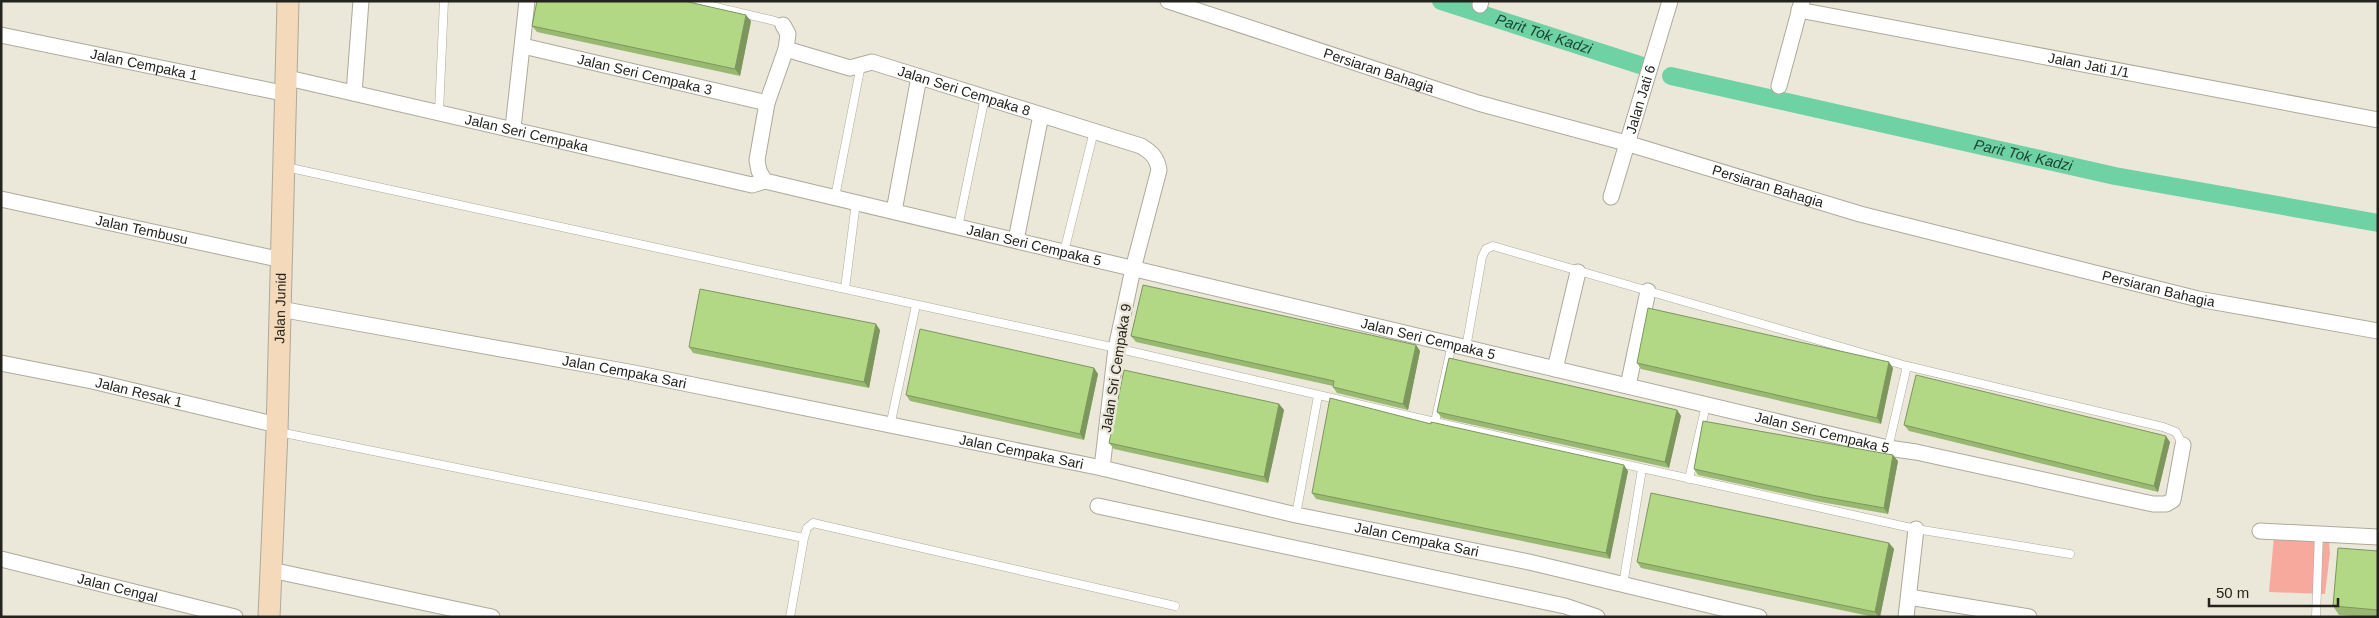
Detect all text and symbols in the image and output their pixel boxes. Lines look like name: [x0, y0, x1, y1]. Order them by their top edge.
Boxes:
water label: Parit Tok Kadzi: [1494, 10, 1595, 57]
street label: Persiaran Bahagia: [1322, 45, 1436, 96]
street label: Jalan Cempaka 1: [89, 46, 199, 83]
street label: Jalan Jati 1/1: [2047, 49, 2131, 81]
street label: Jalan Seri Cempaka 3: [576, 51, 714, 98]
street label: Jalan Seri Cempaka 8: [896, 63, 1032, 119]
street label: Jalan Jati 6: [1623, 63, 1658, 136]
street label: Jalan Seri Cempaka: [463, 111, 590, 155]
water label: Parit Tok Kadzi: [1972, 136, 2075, 174]
street label: Persiaran Bahagia: [1710, 162, 1826, 211]
street label: Jalan Tembusu: [94, 212, 189, 247]
street label: Jalan Seri Cempaka 5: [965, 221, 1103, 269]
street label: Persiaran Bahagia: [2101, 267, 2216, 310]
street label: Jalan Junid: [271, 273, 289, 344]
street label: Jalan Sri Cempaka 9: [1098, 302, 1134, 433]
street label: Jalan Seri Cempaka 5: [1359, 315, 1497, 362]
street label: Jalan Cempaka Sari: [561, 352, 688, 391]
street label: Jalan Resak 1: [94, 374, 184, 410]
street label: Jalan Seri Cempaka 5: [1753, 409, 1891, 456]
street label: Jalan Cempaka Sari: [958, 431, 1085, 472]
street label: Jalan Cempaka Sari: [1353, 519, 1480, 560]
street label: Jalan Cengal: [76, 570, 159, 605]
scale bar: [2209, 576, 2338, 608]
text: 50 m: [2216, 584, 2249, 601]

